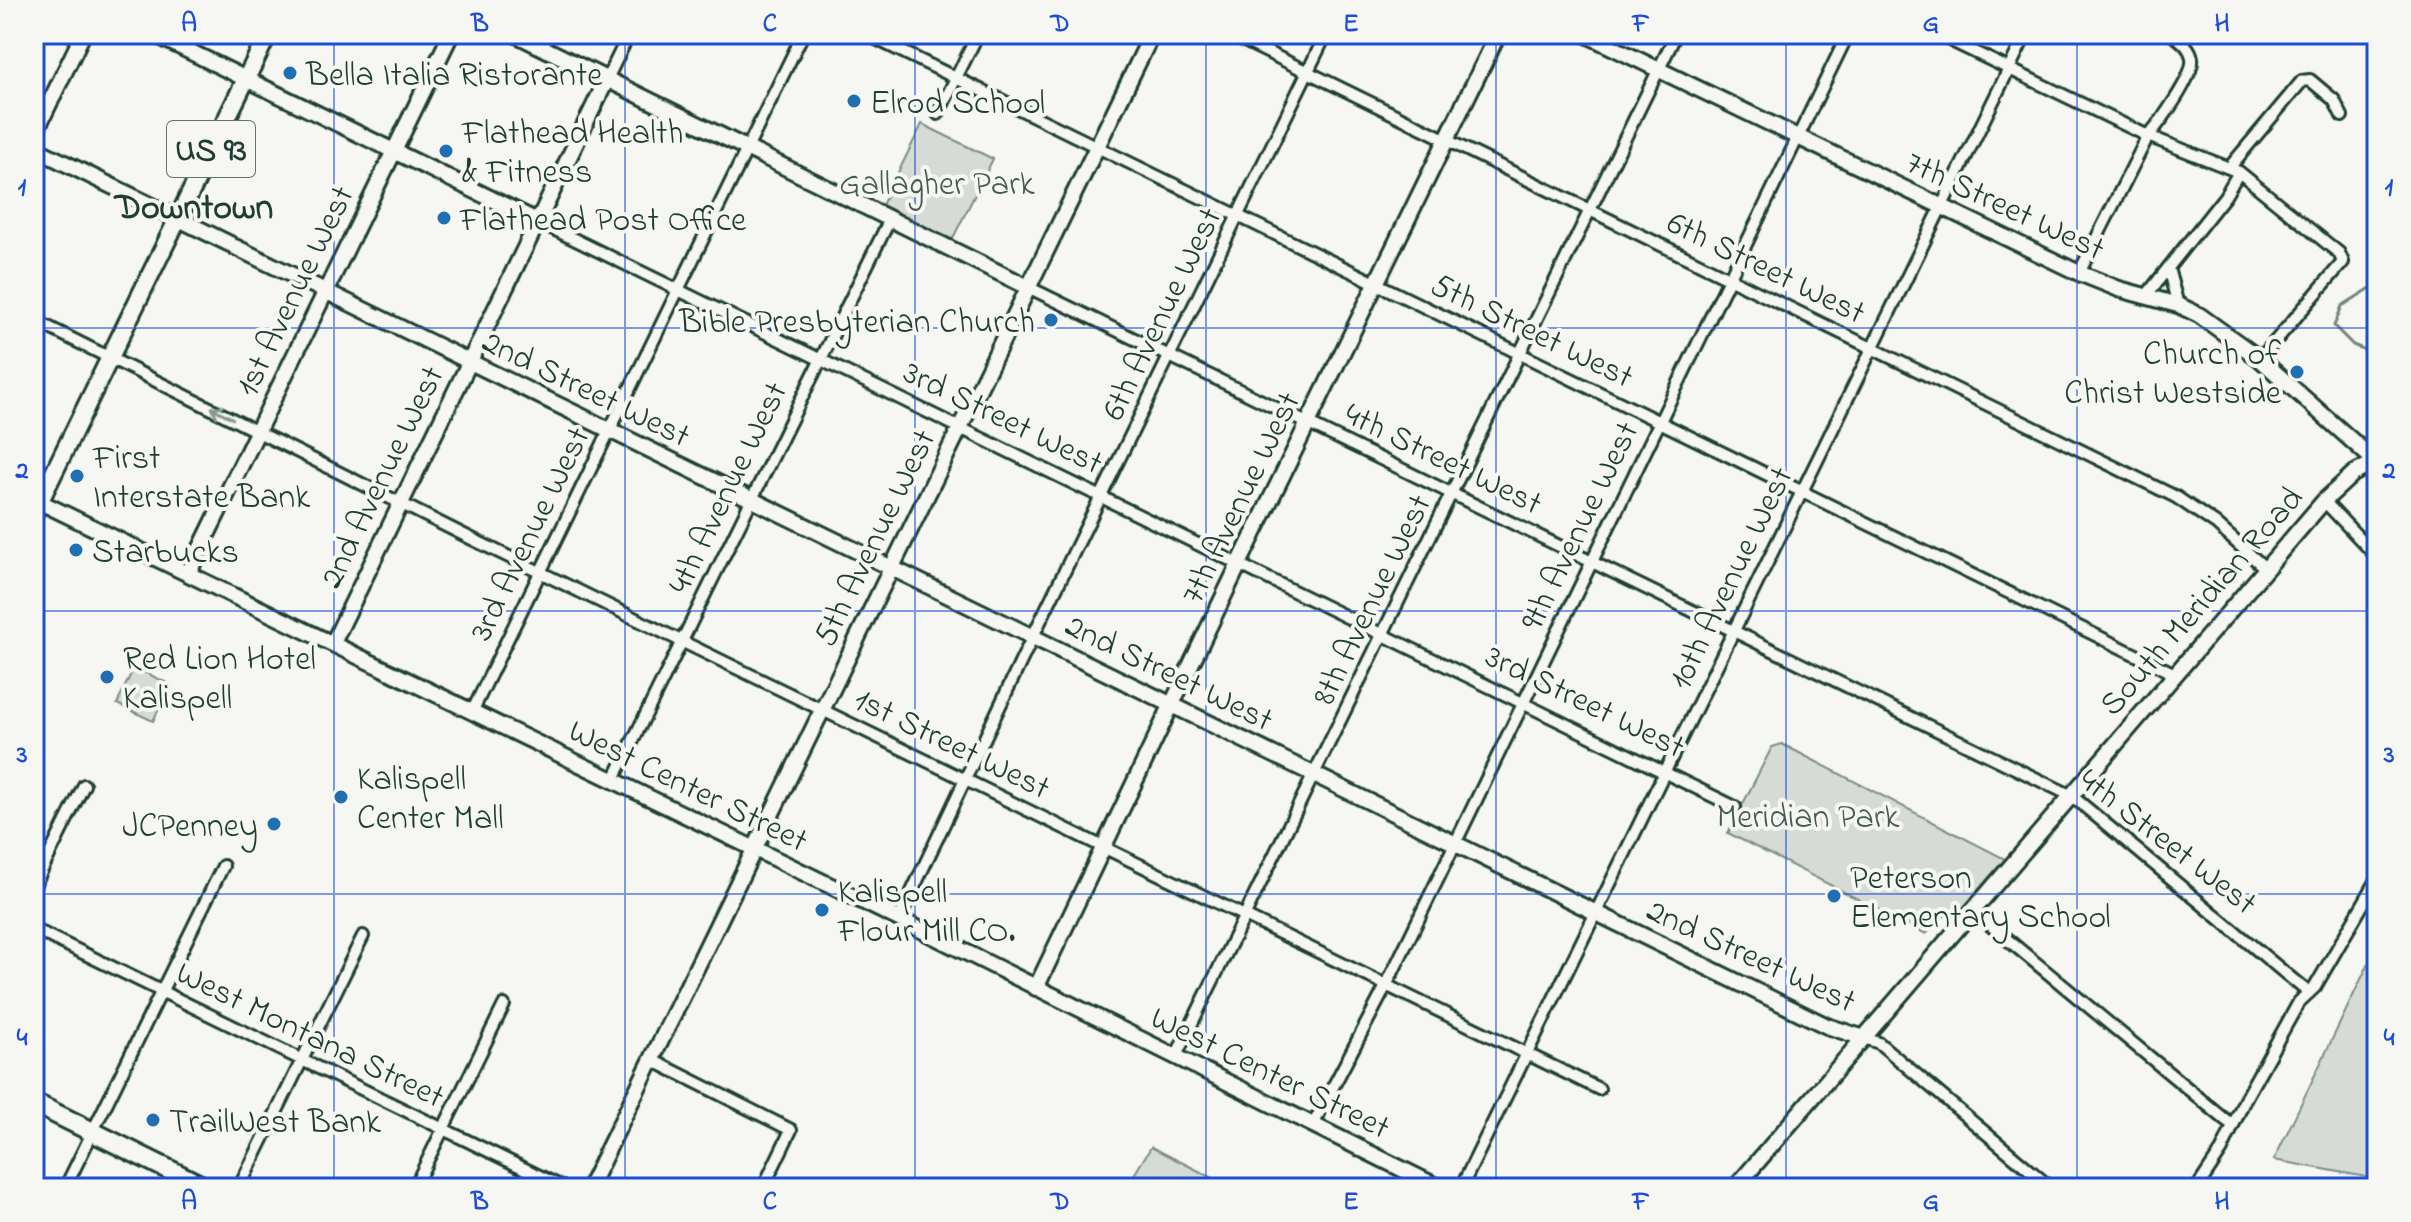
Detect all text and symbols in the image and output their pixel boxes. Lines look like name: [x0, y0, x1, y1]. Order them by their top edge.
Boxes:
text: A: [181, 6, 197, 44]
text: B: [470, 6, 489, 44]
text: C: [763, 6, 777, 44]
text: D: [1049, 6, 1070, 44]
text: E: [1343, 6, 1359, 44]
text: F: [1631, 6, 1650, 44]
text: G: [1923, 6, 1939, 44]
text: H: [2214, 6, 2230, 44]
place label: Bella Italia Ristorante: [305, 52, 603, 102]
marker: Bella Italia Ristorante: [281, 64, 299, 82]
place label: Elrod School: [870, 80, 1045, 130]
marker: Elrod School: [845, 92, 863, 110]
place label: Flathead Health & Fitness: [461, 110, 684, 199]
road number: US 93: [167, 121, 255, 177]
street label: 7th Street West: [1897, 140, 2112, 276]
marker: Flathead Health & Fitness: [437, 142, 455, 160]
park label: Gallagher Park: [839, 161, 1035, 211]
text: 1: [18, 170, 27, 208]
text: 1: [2385, 170, 2394, 208]
street label: 1st Avenue West: [224, 178, 369, 405]
district label: Downtown: [113, 183, 273, 236]
place label: Flathead Post Office: [459, 197, 747, 247]
street label: 6th Avenue West: [1090, 200, 1237, 430]
street label: 6th Street West: [1657, 200, 1873, 339]
marker: Flathead Post Office: [435, 209, 453, 227]
street label: 5th Street West: [1421, 262, 1641, 403]
place label: Bible Presbyterian Church: [678, 299, 1035, 349]
marker: Bible Presbyterian Church: [1042, 311, 1060, 329]
street label: 2nd Street West: [473, 319, 698, 463]
place label: Church of Christ Westside: [2064, 331, 2282, 420]
street label: 3rd Street West: [894, 350, 1111, 490]
street label: 2nd Avenue West: [308, 358, 459, 597]
marker: Church of Christ Westside: [2288, 363, 2306, 381]
street label: 4th Avenue West: [657, 374, 803, 603]
street label: 7th Avenue West: [1170, 384, 1316, 613]
street label: 4th Street West: [1335, 391, 1550, 530]
one-way arrow: [211, 404, 235, 420]
street label: 9th Avenue West: [1509, 414, 1654, 640]
street label: 3rd Avenue West: [458, 419, 605, 650]
street label: 5th Avenue West: [802, 422, 951, 656]
place label: First Interstate Bank: [92, 435, 310, 524]
text: 2: [15, 453, 29, 491]
text: 2: [2382, 453, 2396, 491]
street label: 10th Avenue West: [1657, 459, 1808, 698]
marker: First Interstate Bank: [68, 467, 86, 485]
street label: South Meridian Road: [2089, 477, 2317, 729]
street label: 8th Avenue West: [1301, 487, 1446, 715]
place label: Starbucks: [92, 529, 239, 579]
marker: Starbucks: [67, 541, 85, 559]
street label: 2nd Street West: [1056, 603, 1281, 747]
street label: 3rd Street West: [1476, 634, 1693, 774]
place label: Red Lion Hotel Kalispell: [123, 636, 316, 725]
marker: Red Lion Hotel Kalispell: [98, 668, 116, 686]
street label: 1st Street West: [845, 677, 1058, 815]
street label: West Center Street: [559, 708, 815, 867]
text: 3: [16, 737, 28, 775]
text: 3: [2383, 737, 2395, 775]
place label: Kalispell Center Mall: [357, 756, 504, 845]
street label: 4th Street West: [2067, 757, 2266, 929]
marker: Kalispell Center Mall: [332, 788, 350, 806]
park label: Meridian Park: [1717, 794, 1900, 844]
place label: JCPenney: [122, 803, 258, 853]
marker: JCPenney: [265, 815, 283, 833]
place label: Peterson Elementary School: [1850, 855, 2111, 944]
place label: Kalispell Flour Mill CO.: [837, 869, 1015, 958]
street label: 2nd Street West: [1637, 887, 1863, 1028]
marker: Peterson Elementary School: [1825, 887, 1843, 905]
marker: Kalispell Flour Mill CO.: [813, 901, 831, 919]
street label: West Montana Street: [167, 950, 452, 1123]
street label: West Center Street: [1141, 995, 1397, 1154]
text: 4: [17, 1020, 28, 1058]
text: 4: [2384, 1020, 2395, 1058]
place label: TrailWest Bank: [169, 1099, 381, 1149]
marker: TrailWest Bank: [144, 1111, 162, 1129]
text: A: [181, 1184, 197, 1222]
text: B: [470, 1184, 489, 1222]
text: C: [763, 1184, 777, 1222]
text: D: [1049, 1184, 1070, 1222]
text: E: [1343, 1184, 1359, 1222]
text: F: [1631, 1184, 1650, 1222]
text: G: [1923, 1184, 1939, 1222]
text: H: [2214, 1184, 2230, 1222]

